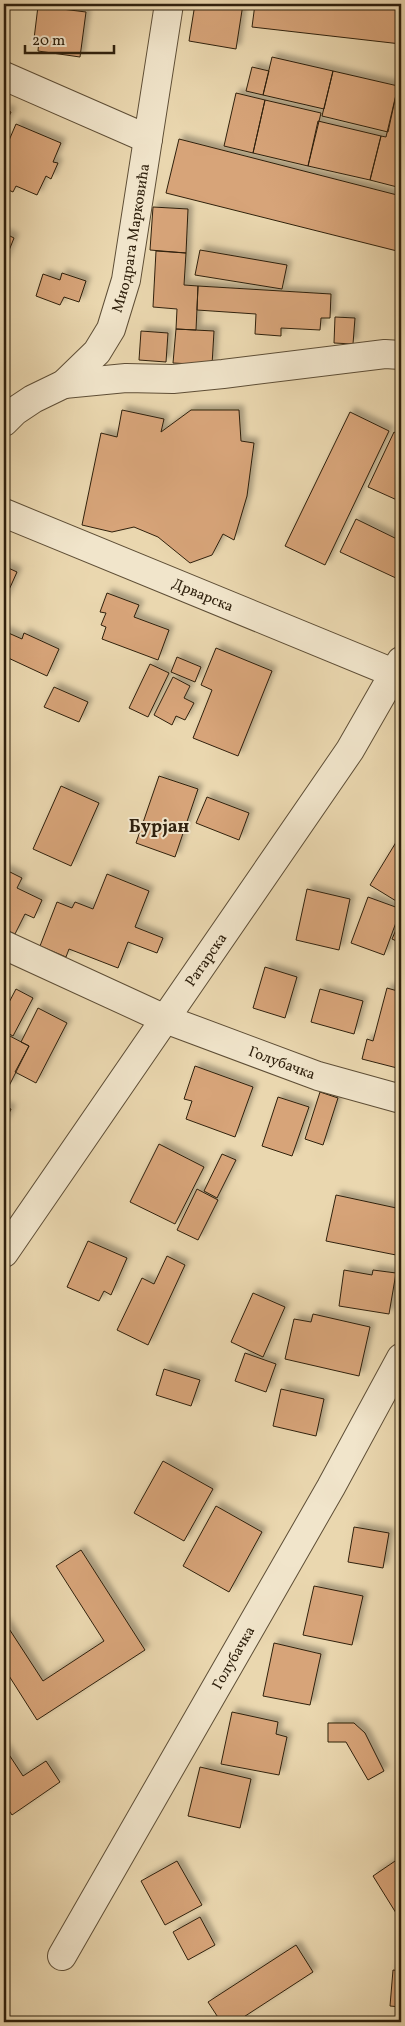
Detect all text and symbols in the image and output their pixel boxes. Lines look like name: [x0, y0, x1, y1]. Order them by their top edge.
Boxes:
scale bar: [25, 22, 114, 54]
text: 20 m: [32, 31, 65, 52]
street label: Миодрага Марковића: [108, 162, 156, 315]
street label: Дрварска: [168, 574, 236, 618]
district label: Бурјан: [129, 815, 190, 840]
street label: Ратарска: [181, 930, 233, 992]
street label: Голубачка: [245, 1042, 318, 1086]
street label: Голубачка: [208, 1623, 261, 1694]

